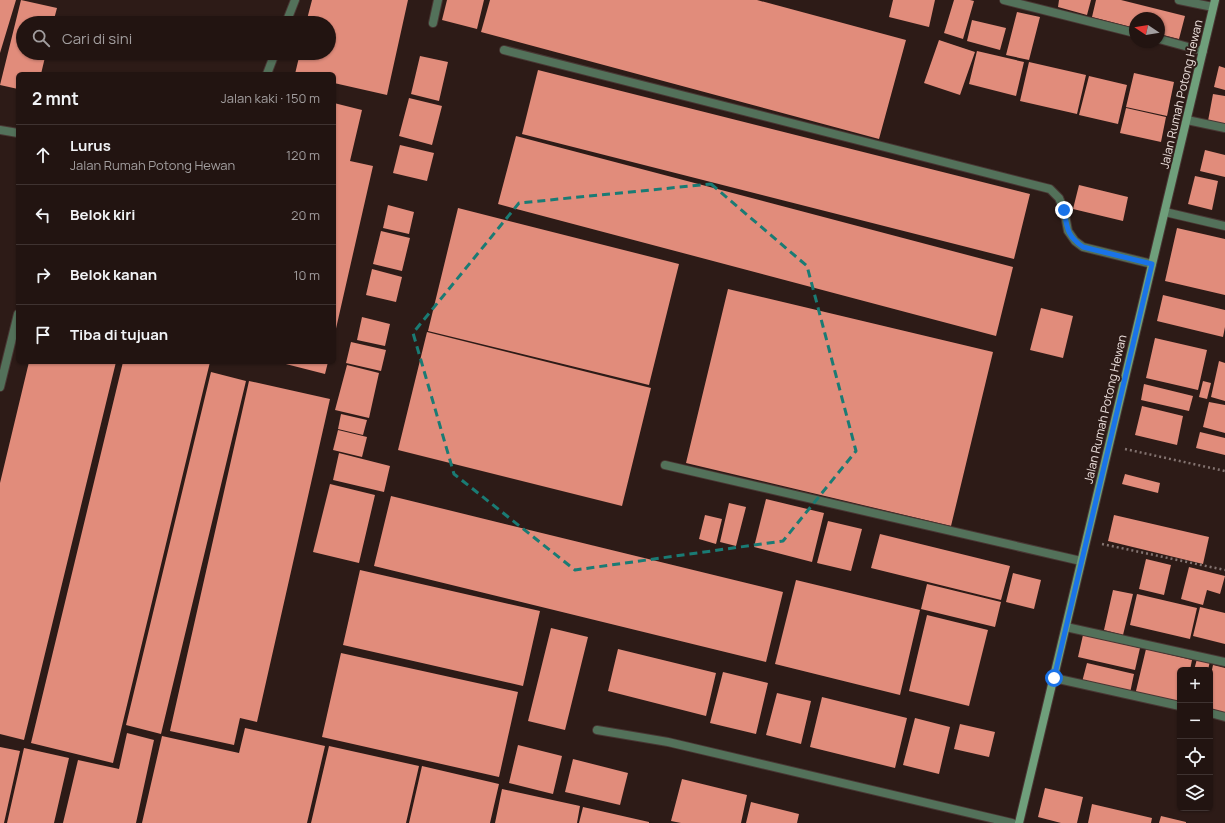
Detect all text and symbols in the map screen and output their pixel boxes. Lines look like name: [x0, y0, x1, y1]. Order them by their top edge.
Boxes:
north arrow: [1129, 12, 1165, 48]
search box: [16, 16, 336, 60]
street label: Jalan Rumah Potong Hewan: [1156, 18, 1206, 170]
icon: search: [30, 27, 52, 49]
text: Cari di sini: [62, 28, 132, 49]
text: 2 mnt: [32, 87, 79, 110]
text: Jalan kaki · 150 m: [221, 89, 320, 107]
text: Lurus: [70, 135, 111, 156]
icon: ahead: [32, 144, 54, 166]
text: 120 m: [286, 146, 320, 164]
text: Jalan Rumah Potong Hewan: [70, 156, 235, 174]
route end: [1055, 201, 1073, 219]
icon: left: [32, 204, 54, 226]
text: Belok kiri: [70, 204, 136, 225]
text: 20 m: [291, 206, 320, 224]
icon: right: [32, 264, 54, 286]
text: Belok kanan: [70, 264, 157, 285]
text: 10 m: [293, 266, 320, 284]
icon: arrive: [32, 324, 54, 346]
text: Tiba di tujuan: [70, 324, 168, 345]
street label: Jalan Rumah Potong Hewan: [1080, 333, 1130, 485]
map controls: [1177, 667, 1213, 811]
button: +: [1177, 667, 1213, 703]
route start: [1045, 669, 1063, 687]
button: −: [1177, 703, 1213, 739]
button: locate: [1177, 739, 1213, 775]
button: layers: [1177, 775, 1213, 811]

